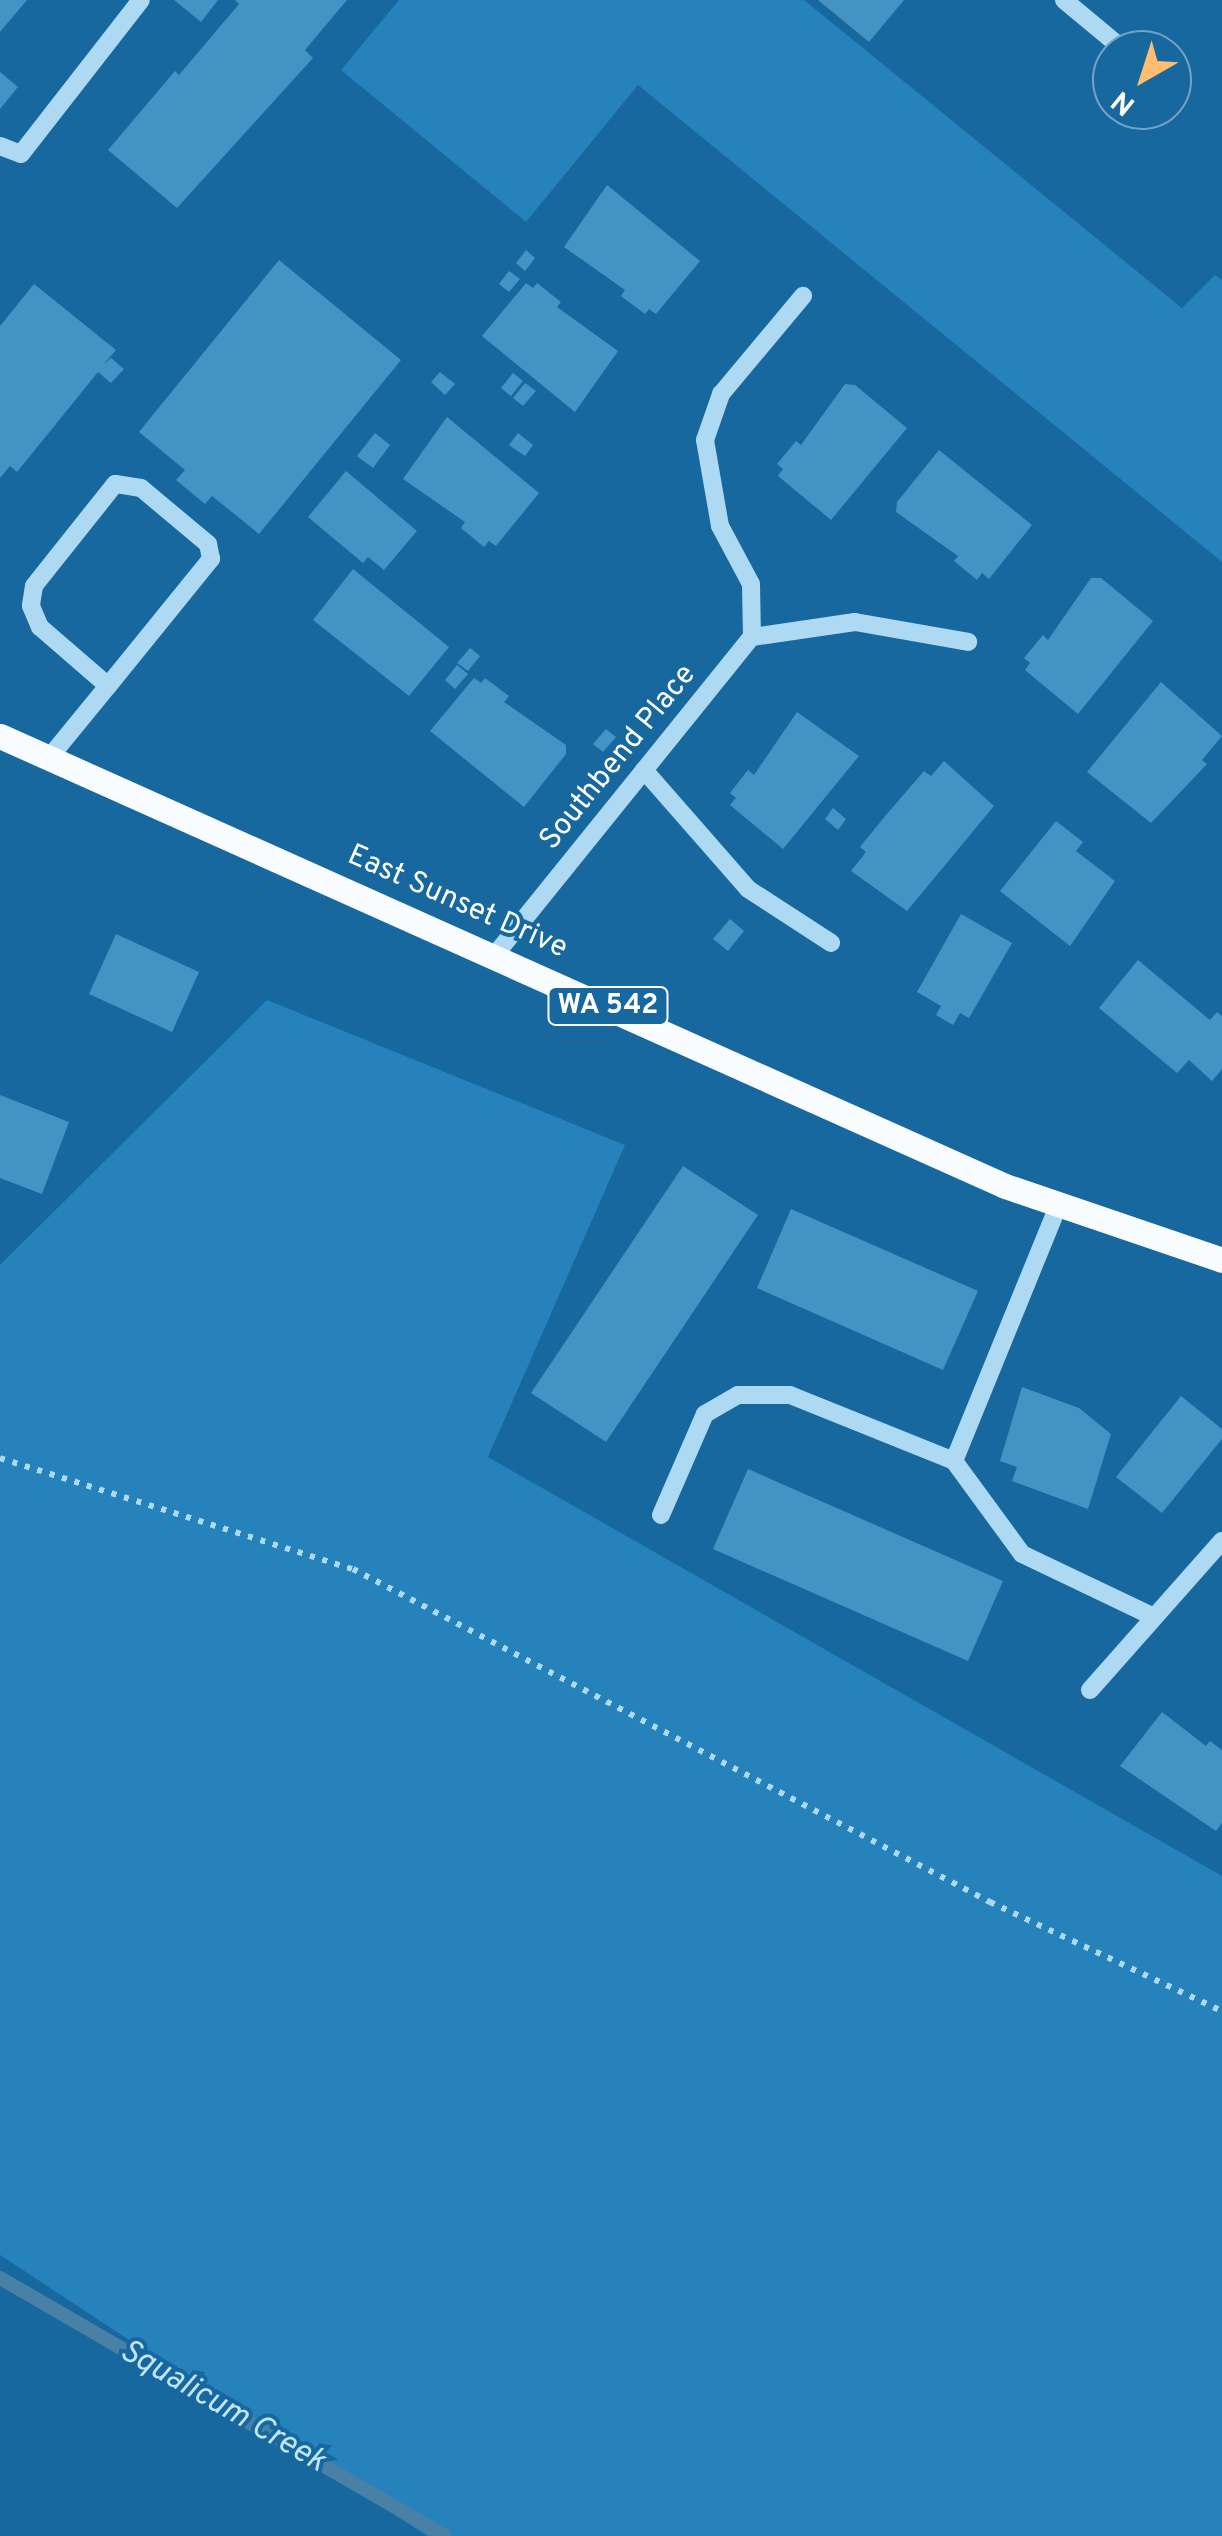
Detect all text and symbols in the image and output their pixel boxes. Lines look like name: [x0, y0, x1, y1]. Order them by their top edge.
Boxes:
north arrow: [1092, 30, 1192, 130]
text: N: [1105, 81, 1144, 122]
street label: Southbend Place: [533, 658, 705, 858]
street label: East Sunset Drive: [342, 838, 572, 968]
road number: WA 542: [546, 983, 670, 1029]
water label: Squalicum Creek: [112, 2332, 332, 2482]

